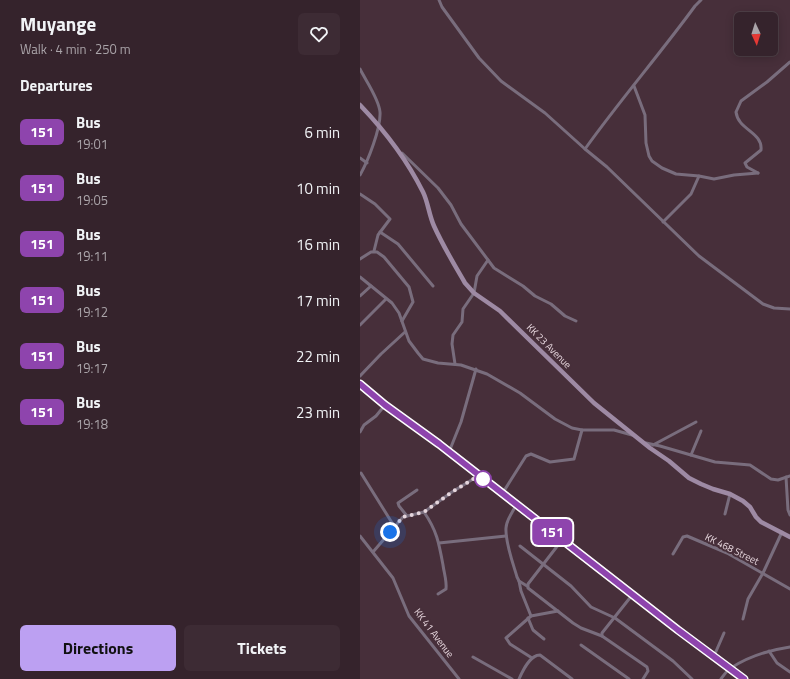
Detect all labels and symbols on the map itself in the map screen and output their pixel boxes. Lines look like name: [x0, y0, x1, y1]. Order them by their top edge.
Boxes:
north arrow: [734, 12, 778, 56]
street label: KK 23 Avenue: [523, 320, 575, 372]
unlabelled marker: [474, 470, 492, 488]
line badge: 151: [529, 519, 575, 545]
your location: [380, 522, 400, 542]
street label: KK 468 Street: [702, 529, 762, 569]
street label: KK 41 Avenue: [410, 605, 458, 661]

